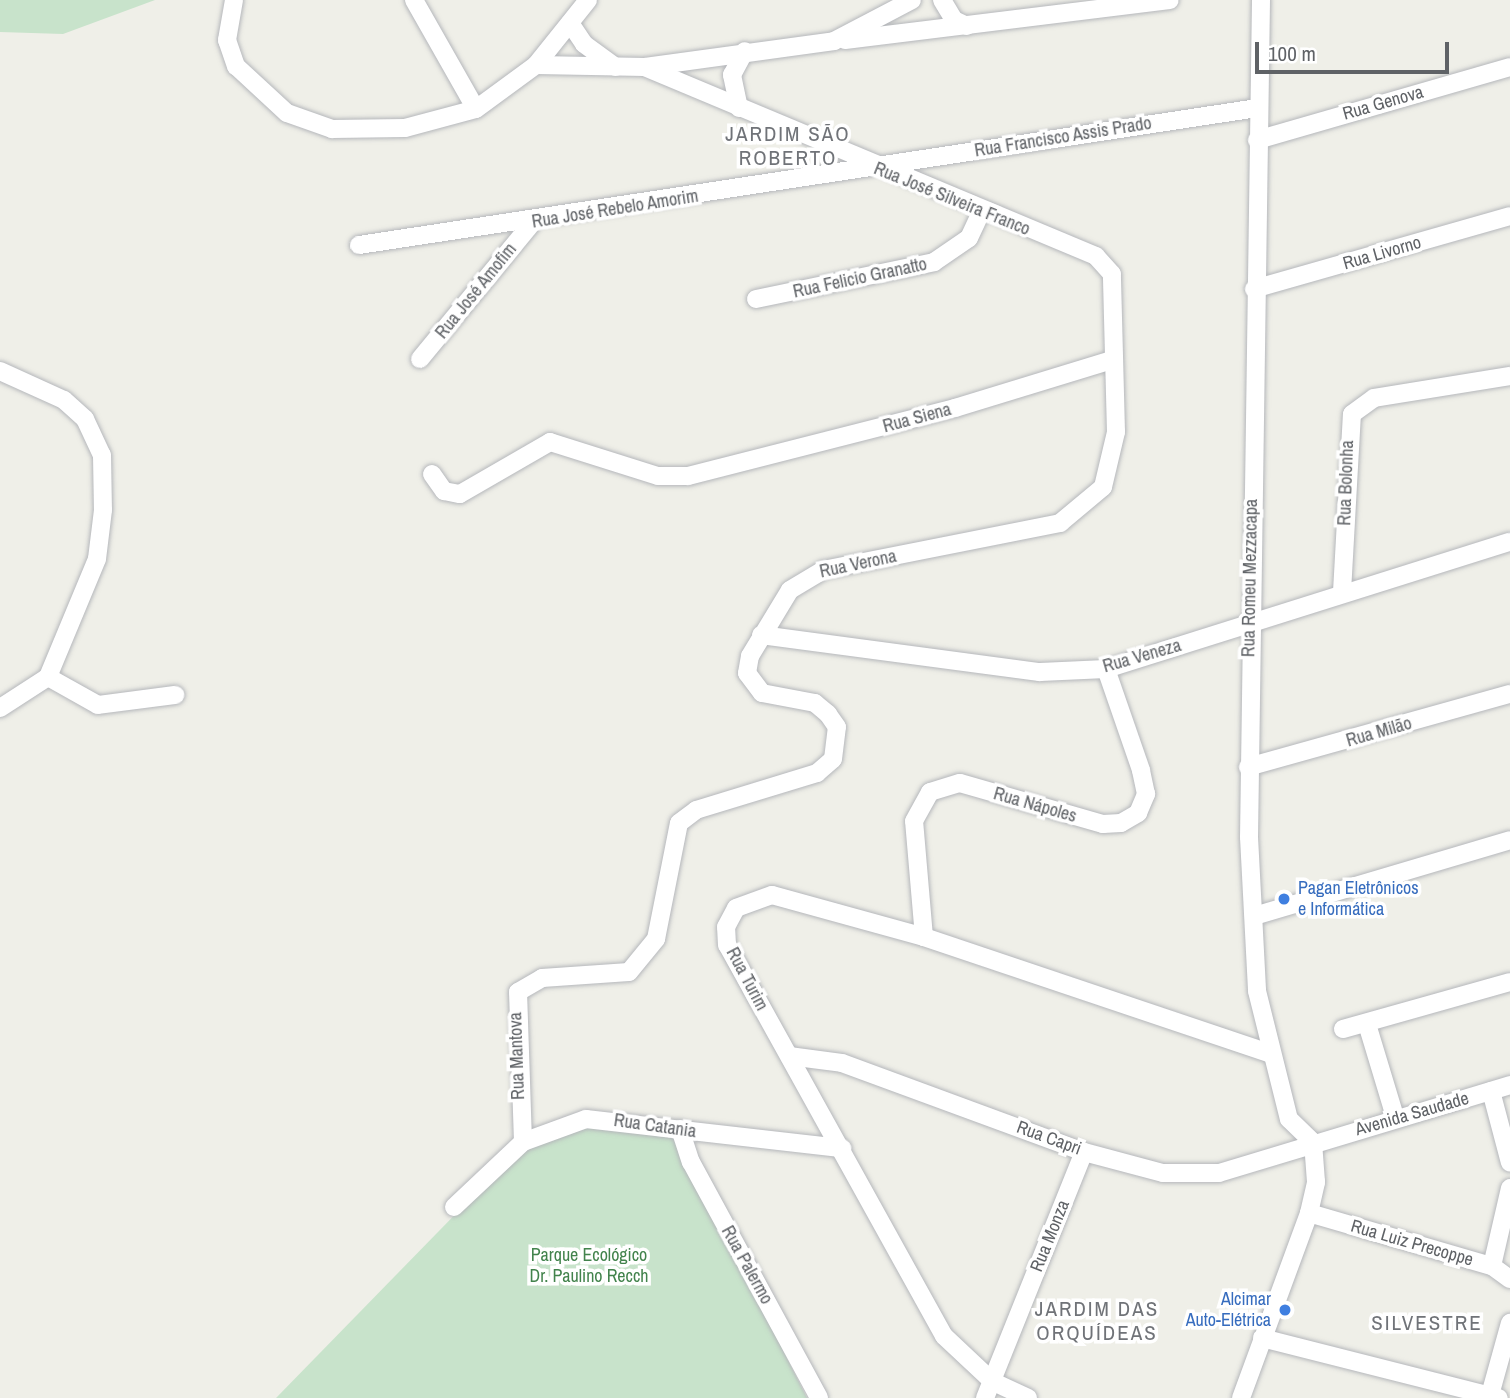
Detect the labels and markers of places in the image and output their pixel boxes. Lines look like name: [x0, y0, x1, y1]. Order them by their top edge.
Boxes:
place label: Pagan Eletrônicos e Informática: [1298, 878, 1419, 920]
marker: Pagan Eletrônicos e Informática: [1276, 891, 1292, 907]
place label: Alcimar Auto-Elétrica: [1186, 1289, 1271, 1332]
marker: Alcimar Auto-Elétrica: [1277, 1302, 1293, 1318]

